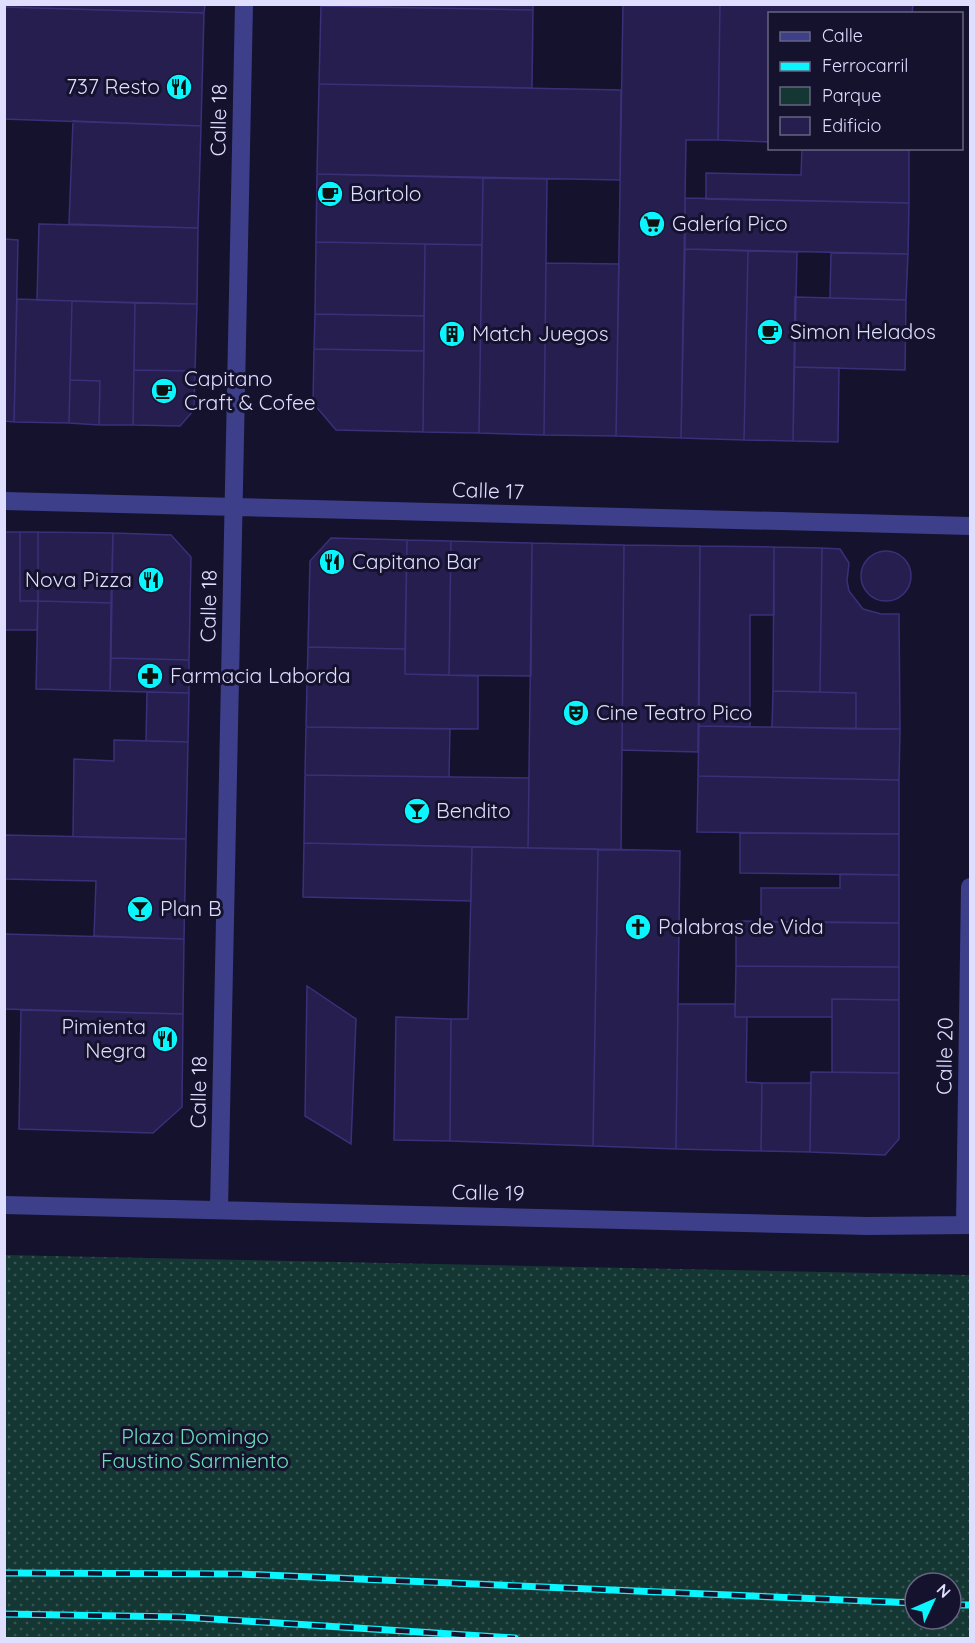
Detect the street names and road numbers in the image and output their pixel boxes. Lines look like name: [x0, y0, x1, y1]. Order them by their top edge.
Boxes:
street label: Calle 18: [204, 83, 232, 157]
street label: Calle 17: [452, 476, 525, 504]
street label: Calle 18: [194, 569, 222, 643]
street label: Calle 20: [930, 1017, 958, 1095]
street label: Calle 18: [184, 1055, 212, 1129]
street label: Calle 19: [451, 1178, 525, 1206]

